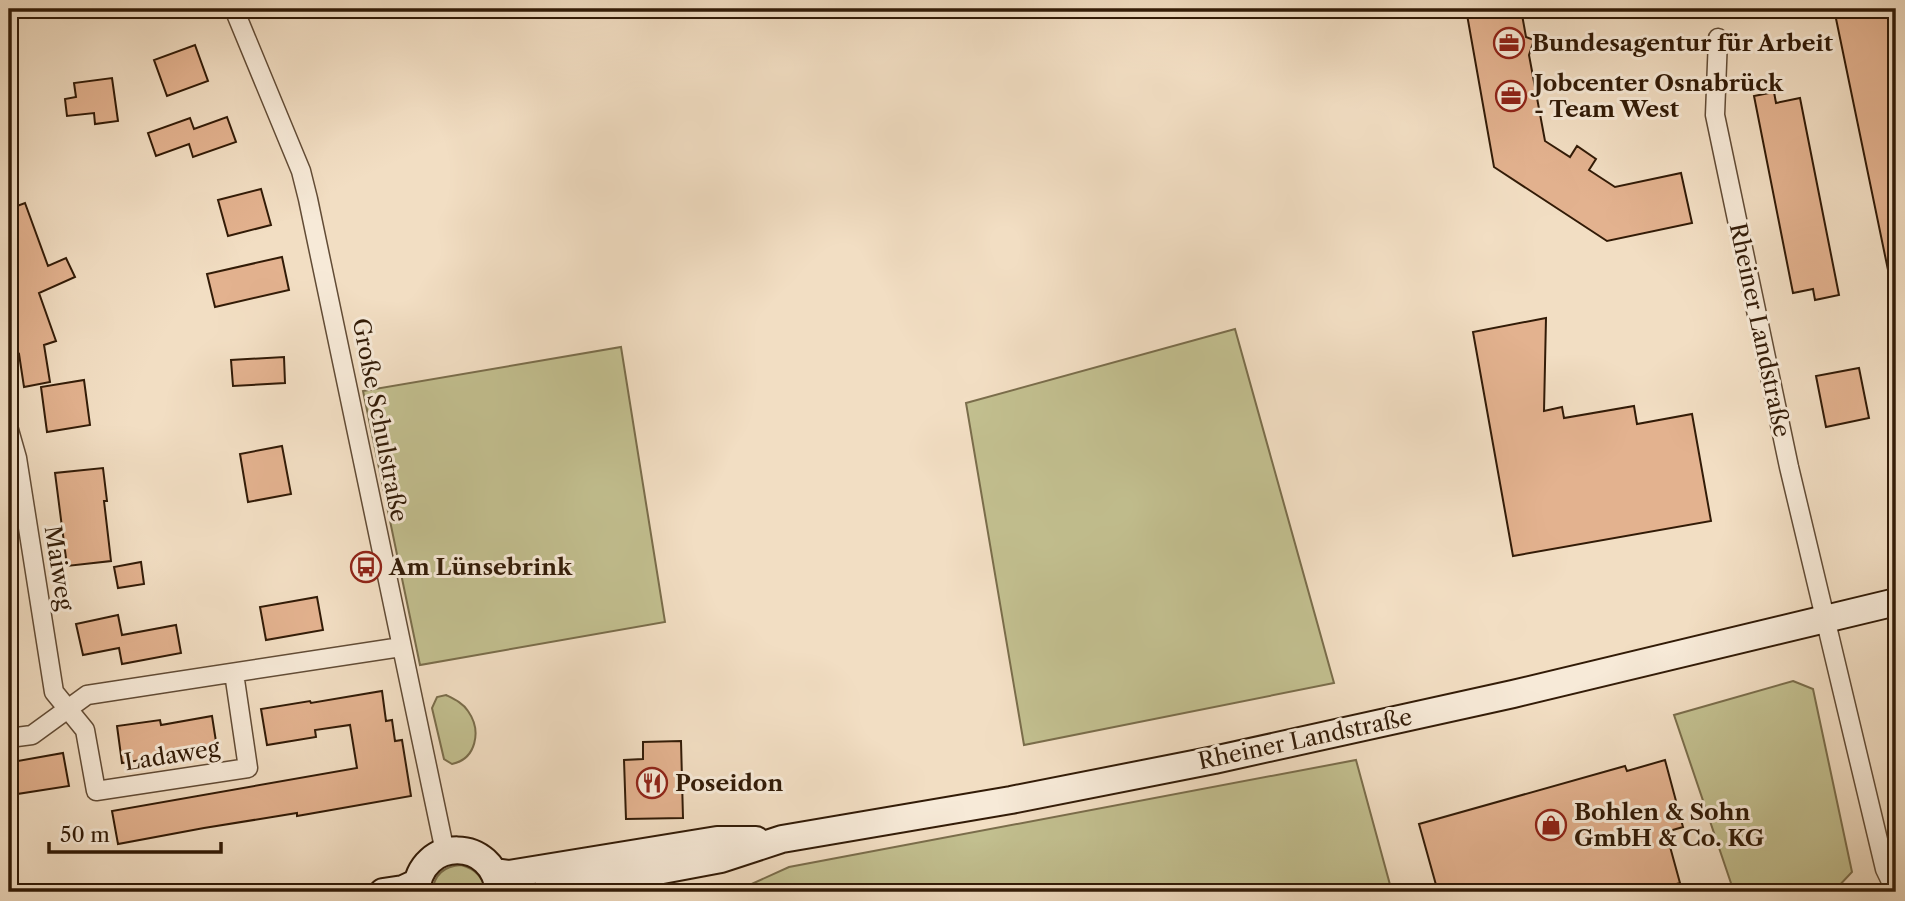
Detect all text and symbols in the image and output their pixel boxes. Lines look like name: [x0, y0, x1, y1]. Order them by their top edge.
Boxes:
office icon: Bundesagentur für Arbeit: [1492, 26, 1526, 60]
place label: Bundesagentur für Arbeit: [1532, 29, 1834, 57]
place label: Jobcenter Osnabrück - Team West: [1530, 69, 1784, 123]
office icon: Jobcenter Osnabrück - Team West: [1494, 79, 1528, 113]
street label: Rheiner Landstraße: [1724, 221, 1796, 439]
street label: Große Schulstraße: [347, 316, 413, 524]
street label: Maiweg: [38, 524, 80, 613]
bus stop icon: Am Lünsebrink: [349, 550, 383, 584]
place label: Am Lünsebrink: [388, 553, 573, 581]
street label: Rheiner Landstraße: [1196, 703, 1414, 775]
street label: Ladaweg: [122, 734, 223, 776]
restaurant icon: Poseidon: [635, 766, 669, 800]
place label: Poseidon: [675, 769, 783, 797]
place label: Bohlen & Sohn GmbH & Co. KG: [1574, 798, 1765, 852]
shop icon: Bohlen & Sohn GmbH & Co. KG: [1534, 808, 1568, 842]
scale bar: [49, 810, 220, 854]
text: 50 m: [60, 822, 110, 847]

